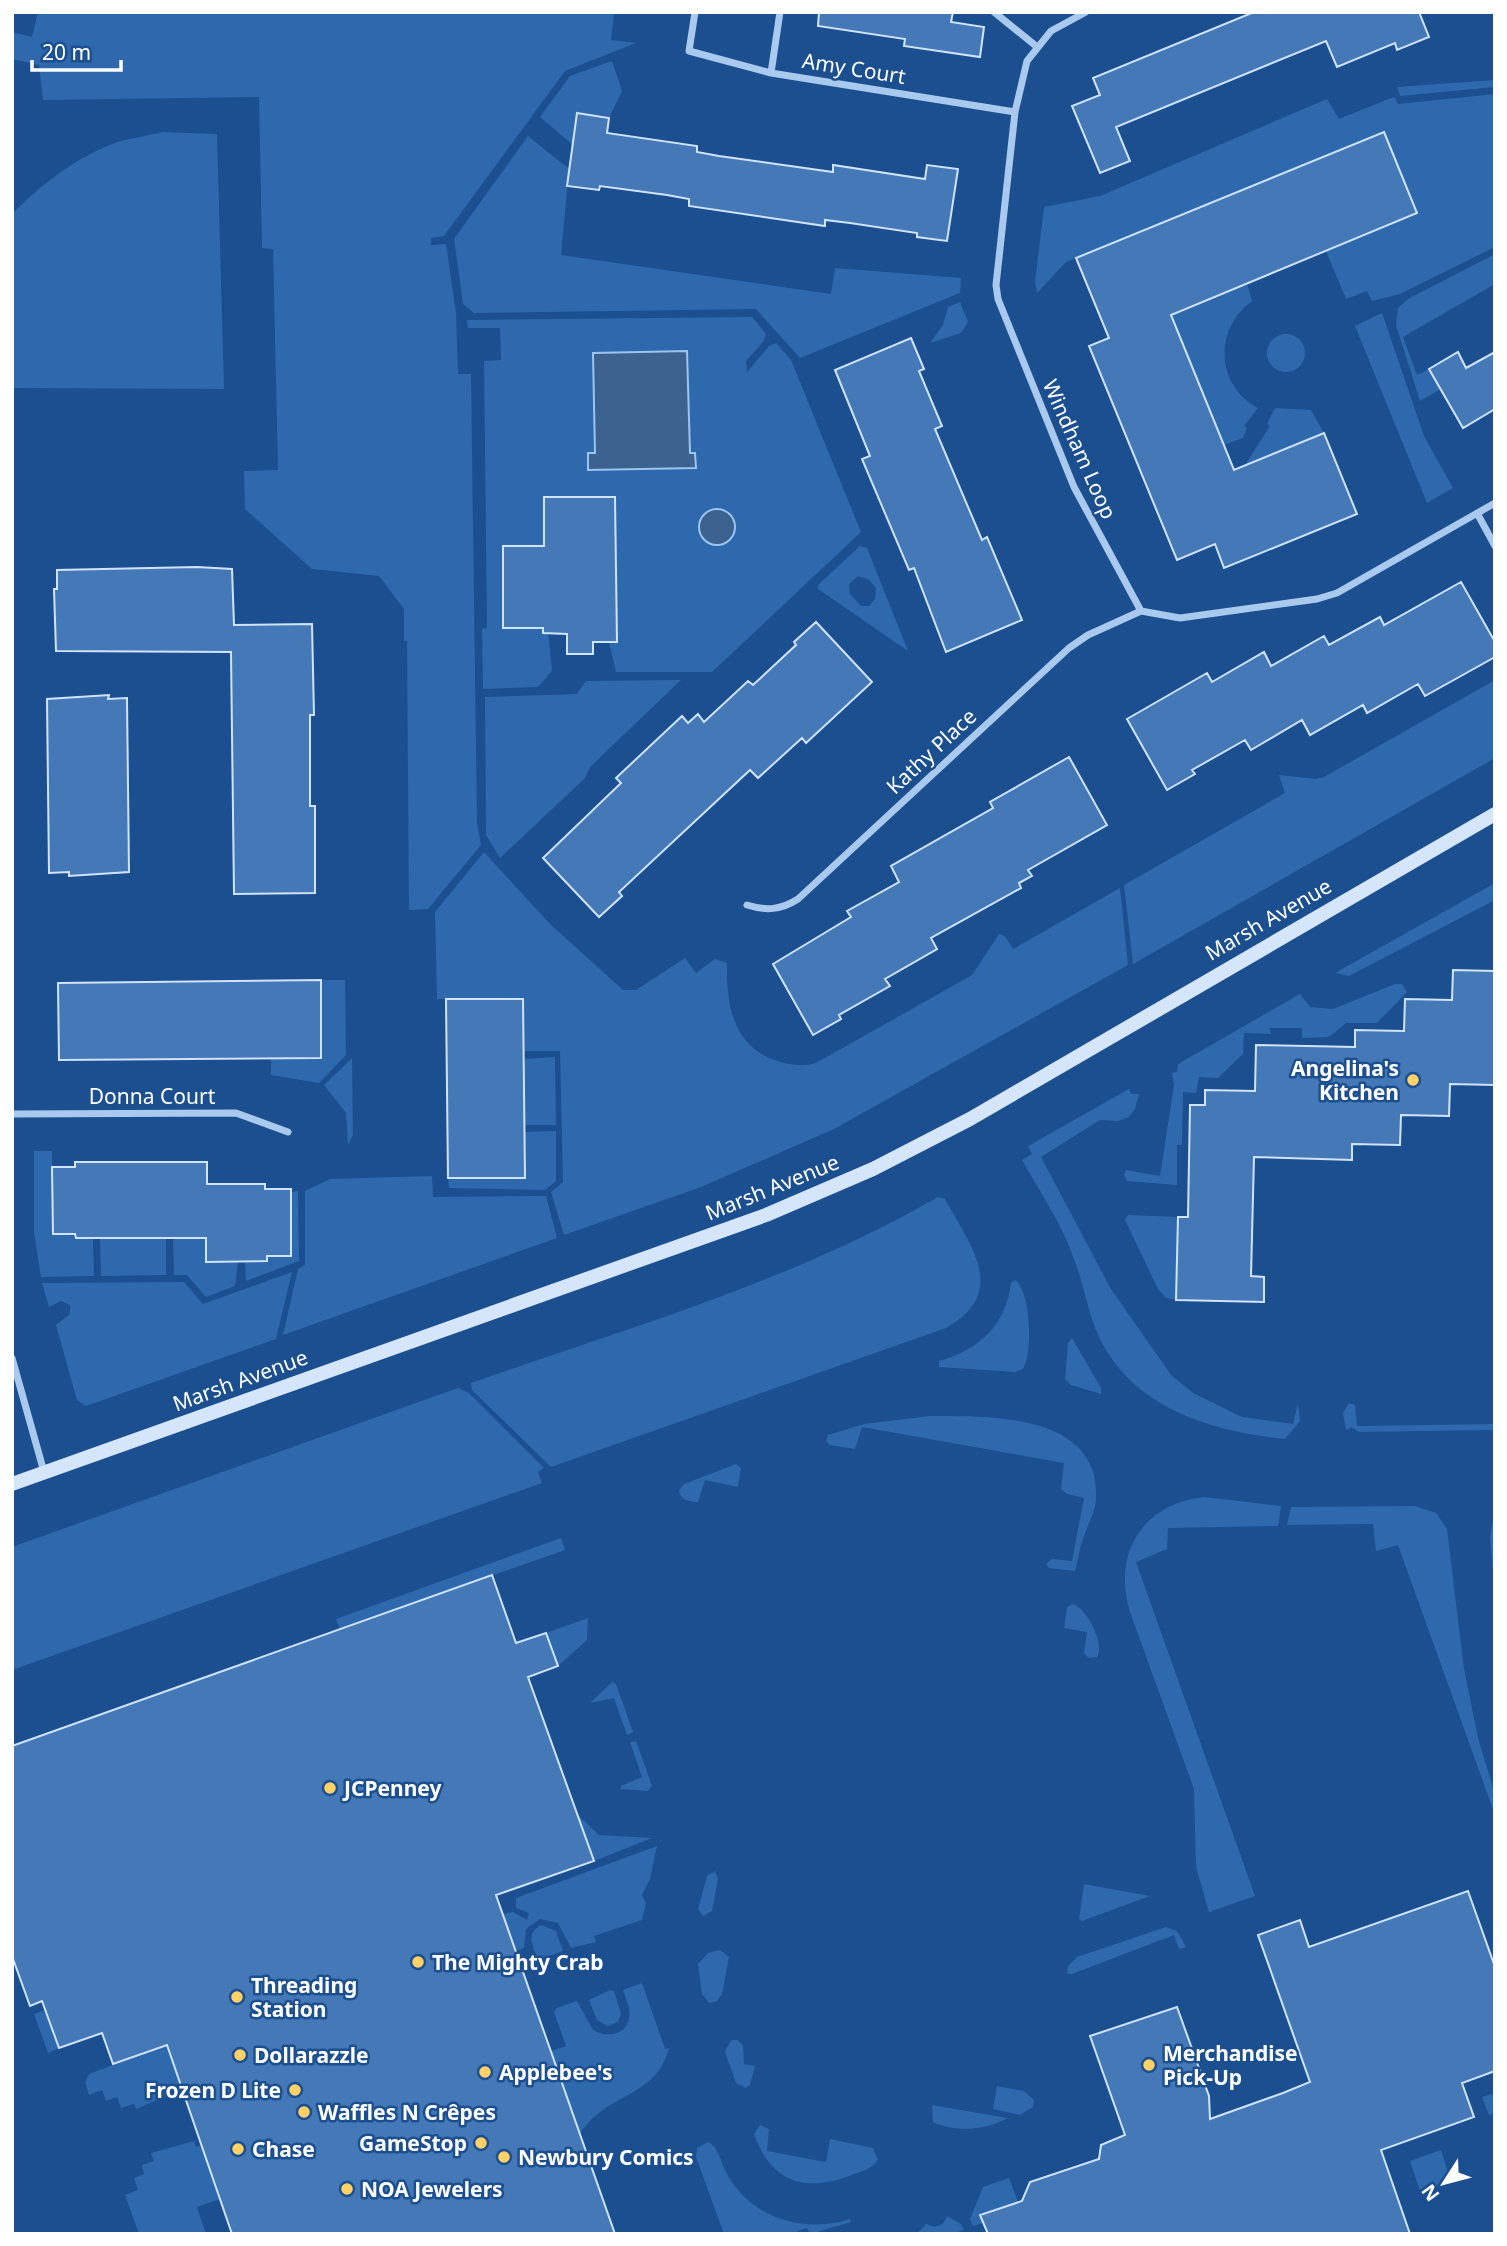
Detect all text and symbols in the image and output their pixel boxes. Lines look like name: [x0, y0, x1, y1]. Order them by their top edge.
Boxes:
scale bar: [32, 28, 121, 72]
text: 20 m: [42, 38, 91, 66]
street label: Amy Court: [800, 46, 908, 90]
street label: Windham Loop: [1037, 375, 1123, 523]
street label: Kathy Place: [880, 702, 982, 800]
street label: Marsh Avenue: [1200, 871, 1336, 967]
place label: Angelina's Kitchen: [1291, 1054, 1399, 1106]
marker: Angelina's Kitchen: [1405, 1072, 1421, 1088]
street label: Donna Court: [89, 1082, 216, 1110]
street label: Marsh Avenue: [701, 1147, 843, 1227]
street label: Marsh Avenue: [169, 1343, 311, 1417]
place label: JCPenney: [342, 1774, 441, 1802]
marker: JCPenney: [322, 1780, 338, 1796]
place label: The Mighty Crab: [432, 1948, 604, 1976]
marker: The Mighty Crab: [410, 1954, 426, 1970]
place label: Threading Station: [251, 1971, 357, 2023]
marker: Threading Station: [229, 1989, 245, 2005]
place label: Merchandise Pick-Up: [1163, 2039, 1298, 2091]
place label: Dollarazzle: [254, 2041, 369, 2069]
marker: Dollarazzle: [232, 2047, 248, 2063]
marker: Merchandise Pick-Up: [1141, 2057, 1157, 2073]
place label: Applebee's: [499, 2058, 613, 2086]
marker: Applebee's: [477, 2064, 493, 2080]
place label: Frozen D Lite: [145, 2076, 281, 2104]
marker: Frozen D Lite: [287, 2082, 303, 2098]
place label: Waffles N Crȇpes: [318, 2098, 496, 2126]
marker: Waffles N Crȇpes: [296, 2104, 312, 2120]
place label: GameStop: [359, 2129, 467, 2157]
place label: Chase: [252, 2135, 315, 2163]
marker: GameStop: [473, 2135, 489, 2151]
marker: Chase: [230, 2141, 246, 2157]
place label: Newbury Comics: [518, 2143, 694, 2171]
north arrow: [1409, 2148, 1479, 2218]
marker: Newbury Comics: [496, 2149, 512, 2165]
place label: NOA Jewelers: [361, 2175, 503, 2203]
text: N: [1415, 2179, 1445, 2207]
marker: NOA Jewelers: [339, 2181, 355, 2197]

